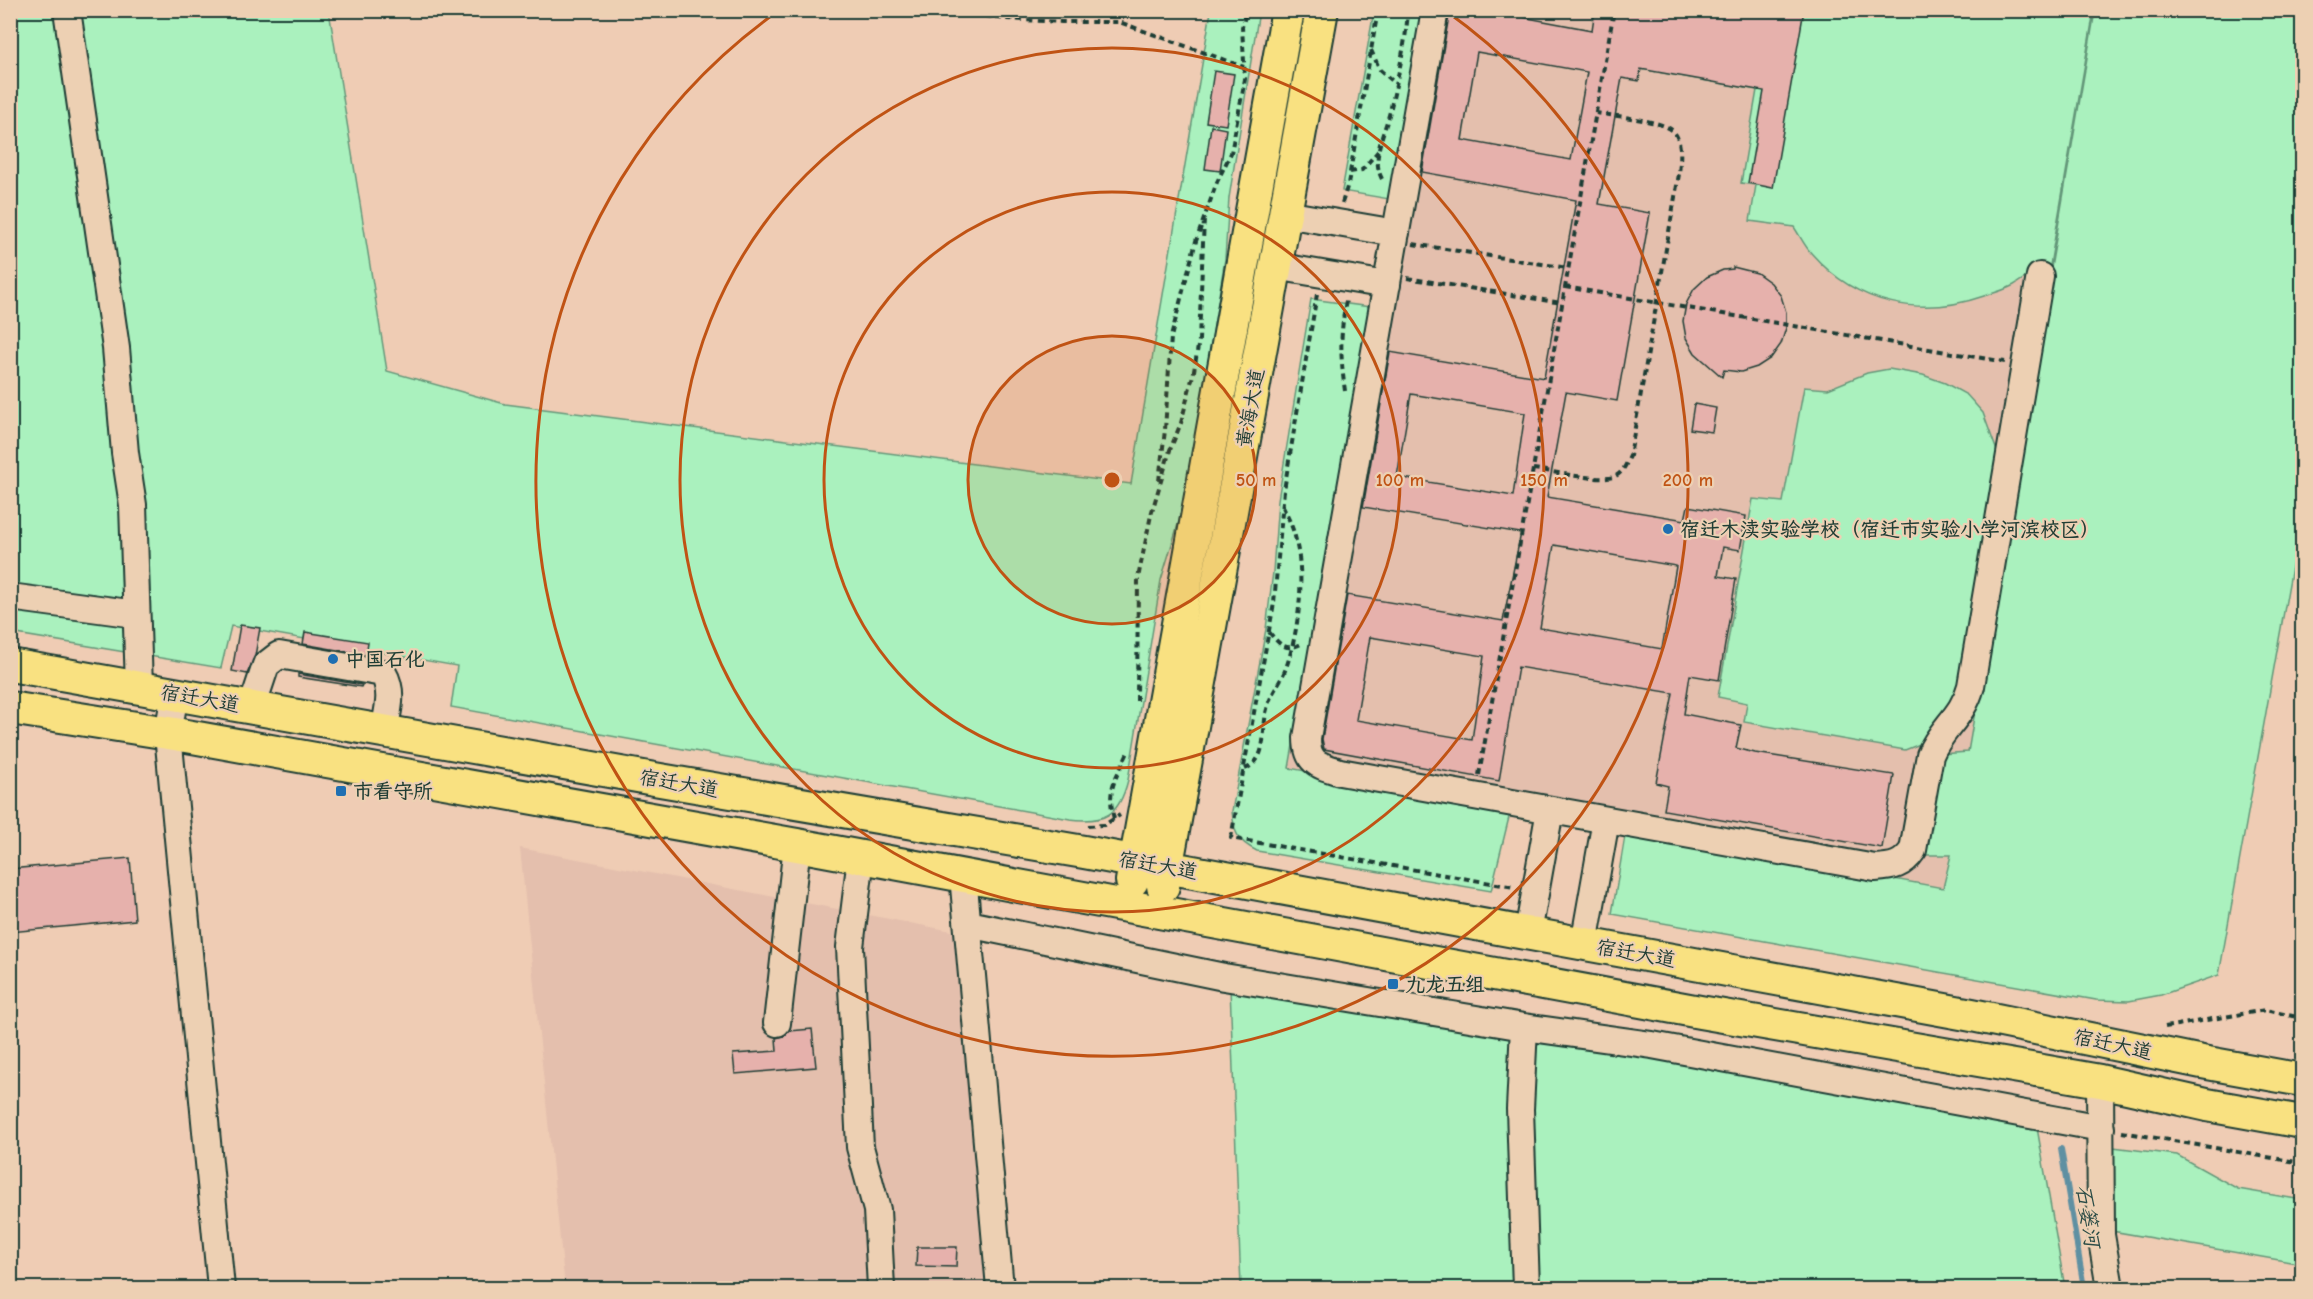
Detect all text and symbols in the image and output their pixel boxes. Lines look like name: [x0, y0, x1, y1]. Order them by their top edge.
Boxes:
street label: 黄海大道: [1232, 367, 1269, 449]
centre of rings: [1102, 470, 1122, 490]
text: 50 m: [1236, 470, 1276, 491]
text: 100 m: [1376, 470, 1424, 491]
text: 150 m: [1520, 470, 1568, 491]
text: 200 m: [1663, 470, 1713, 491]
place label: 宿迁木渎实验学校（宿迁市实验小学河滨校区）: [1680, 518, 2100, 541]
marker: 宿迁木渎实验学校（宿迁市实验小学河滨校区）: [1661, 522, 1675, 536]
place label: 中国石化: [345, 648, 425, 671]
marker: 中国石化: [326, 652, 340, 666]
street label: 宿迁大道: [159, 680, 241, 717]
street label: 宿迁大道: [638, 765, 720, 802]
place label: 市看守所: [353, 780, 433, 803]
marker: 市看守所: [334, 784, 348, 798]
street label: 宿迁大道: [1117, 847, 1199, 884]
street label: 宿迁大道: [1595, 935, 1677, 972]
place label: 九龙五组: [1405, 973, 1485, 996]
marker: 九龙五组: [1386, 977, 1400, 991]
street label: 宿迁大道: [2071, 1025, 2154, 1064]
water label: 石篓河: [2071, 1183, 2105, 1252]

